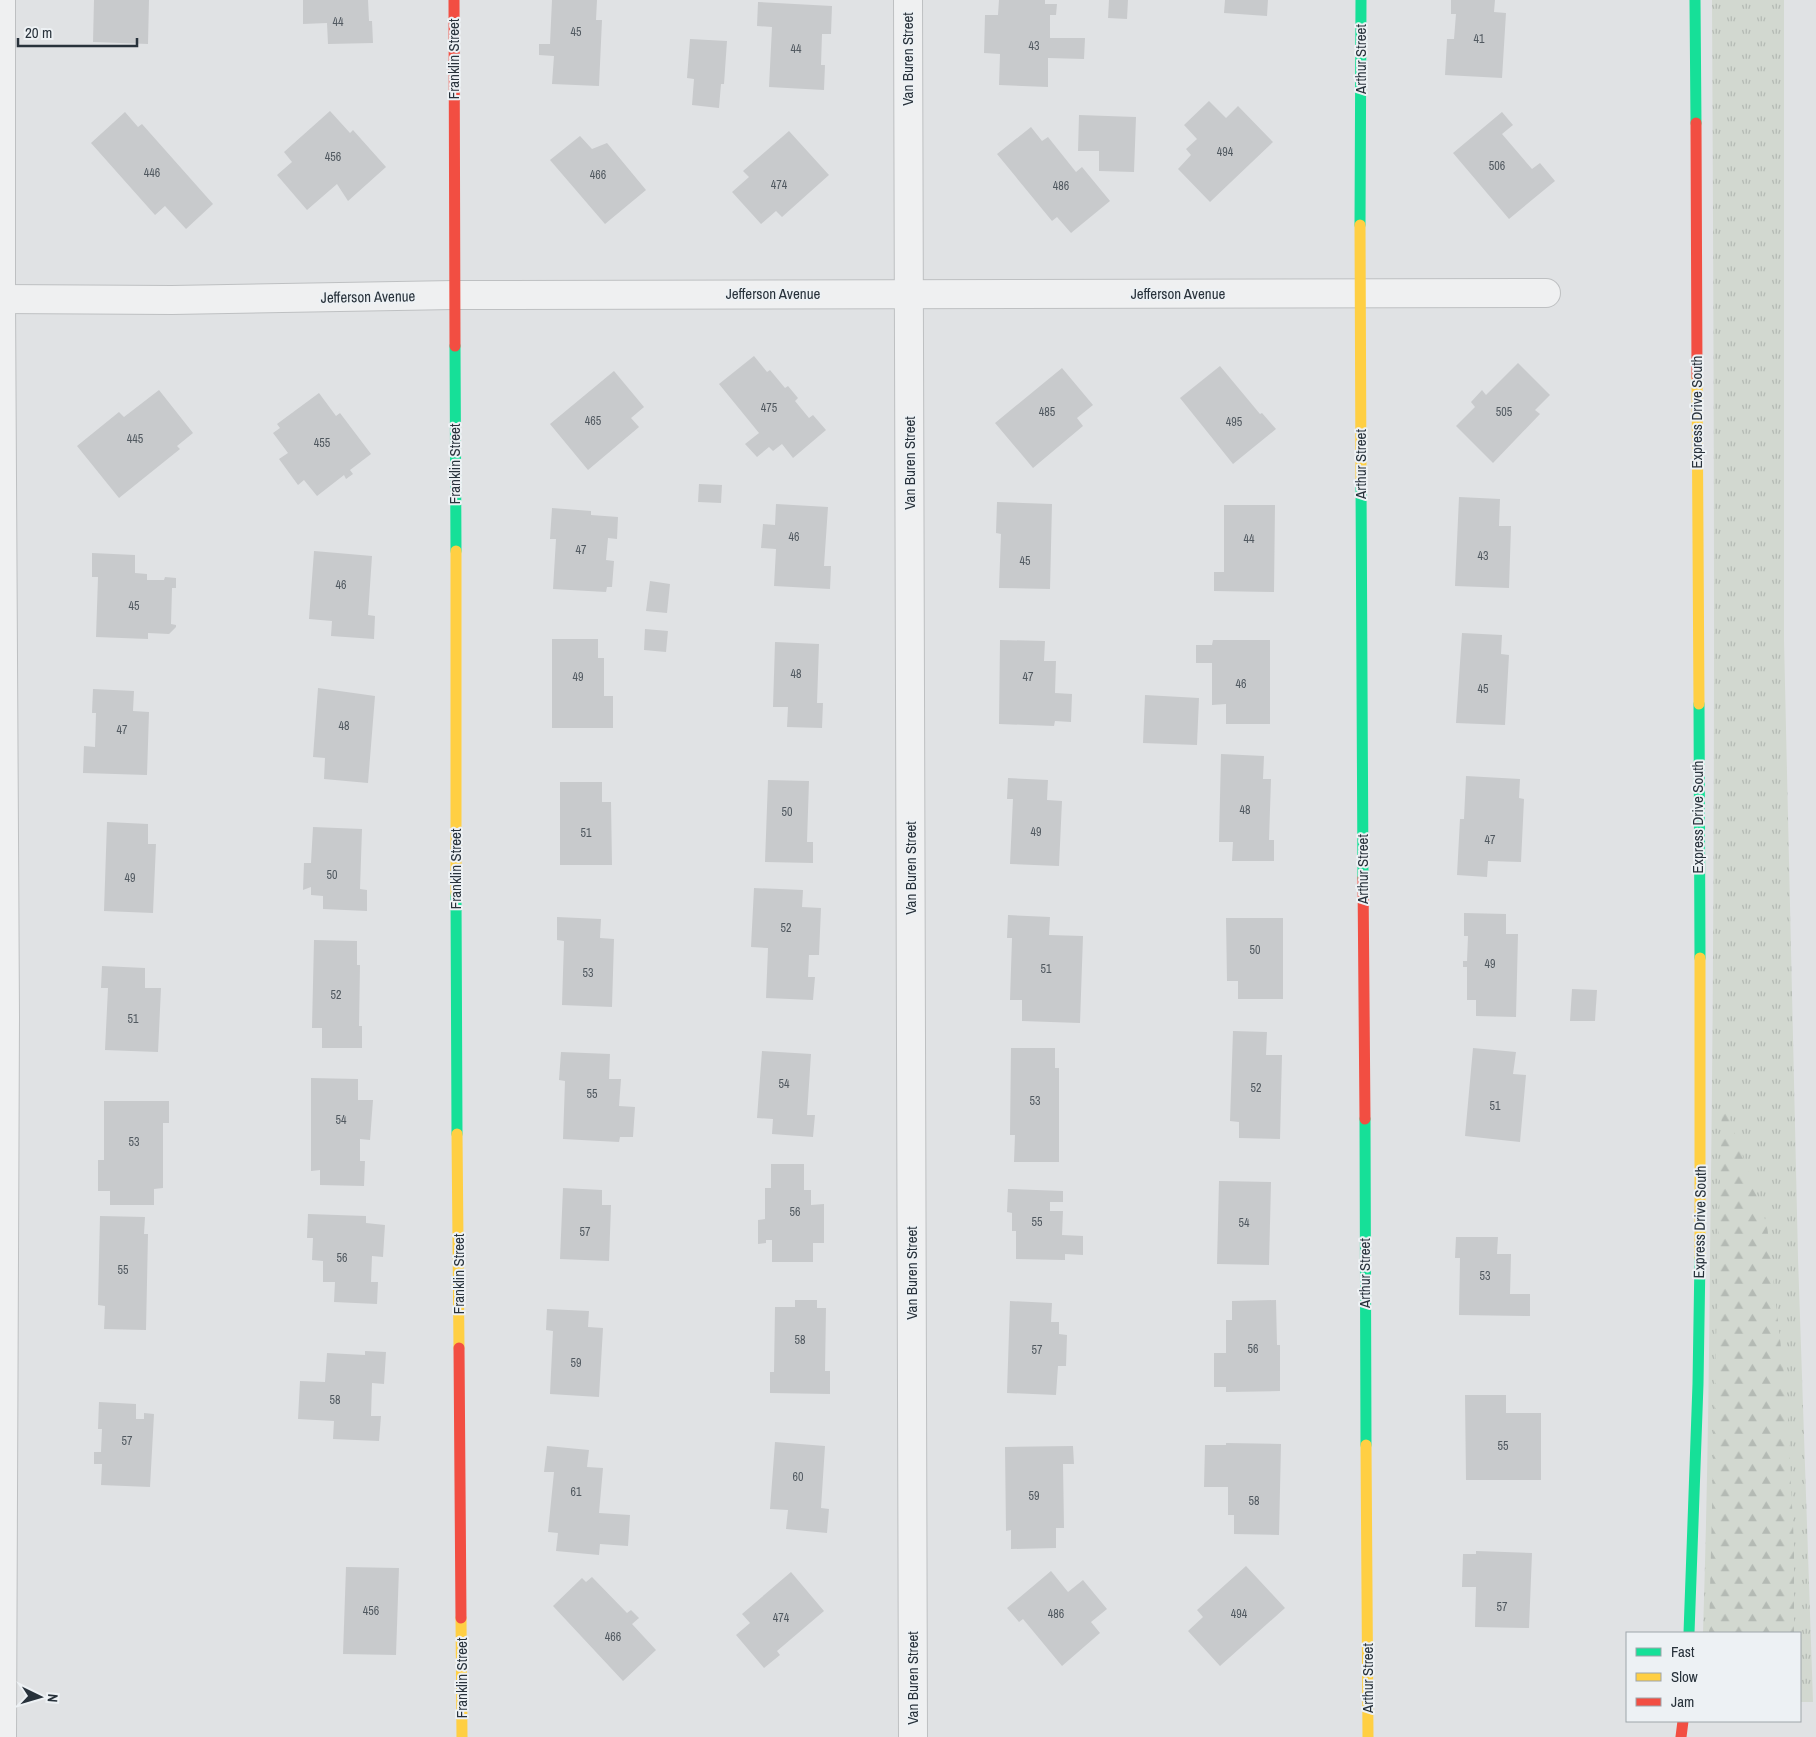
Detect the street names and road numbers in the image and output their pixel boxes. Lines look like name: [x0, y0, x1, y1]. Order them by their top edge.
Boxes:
street label: Van Buren Street: [897, 12, 918, 106]
street label: Franklin Street: [443, 18, 464, 99]
street label: Arthur Street: [1350, 24, 1371, 95]
street label: Jefferson Avenue: [726, 283, 820, 304]
street label: Jefferson Avenue: [1131, 283, 1225, 304]
street label: Jefferson Avenue: [320, 285, 416, 308]
street label: Express Drive South: [1686, 356, 1707, 468]
street label: Van Buren Street: [899, 416, 920, 510]
street label: Franklin Street: [444, 423, 465, 504]
street label: Arthur Street: [1350, 429, 1371, 500]
street label: Express Drive South: [1687, 761, 1708, 873]
street label: Van Buren Street: [900, 821, 921, 915]
street label: Franklin Street: [445, 828, 466, 909]
street label: Arthur Street: [1352, 834, 1373, 905]
street label: Express Drive South: [1688, 1165, 1711, 1279]
street label: Van Buren Street: [901, 1226, 922, 1320]
street label: Franklin Street: [448, 1233, 469, 1314]
street label: Arthur Street: [1354, 1238, 1375, 1309]
street label: Van Buren Street: [902, 1631, 923, 1725]
street label: Franklin Street: [451, 1637, 472, 1718]
street label: Arthur Street: [1357, 1643, 1378, 1714]

